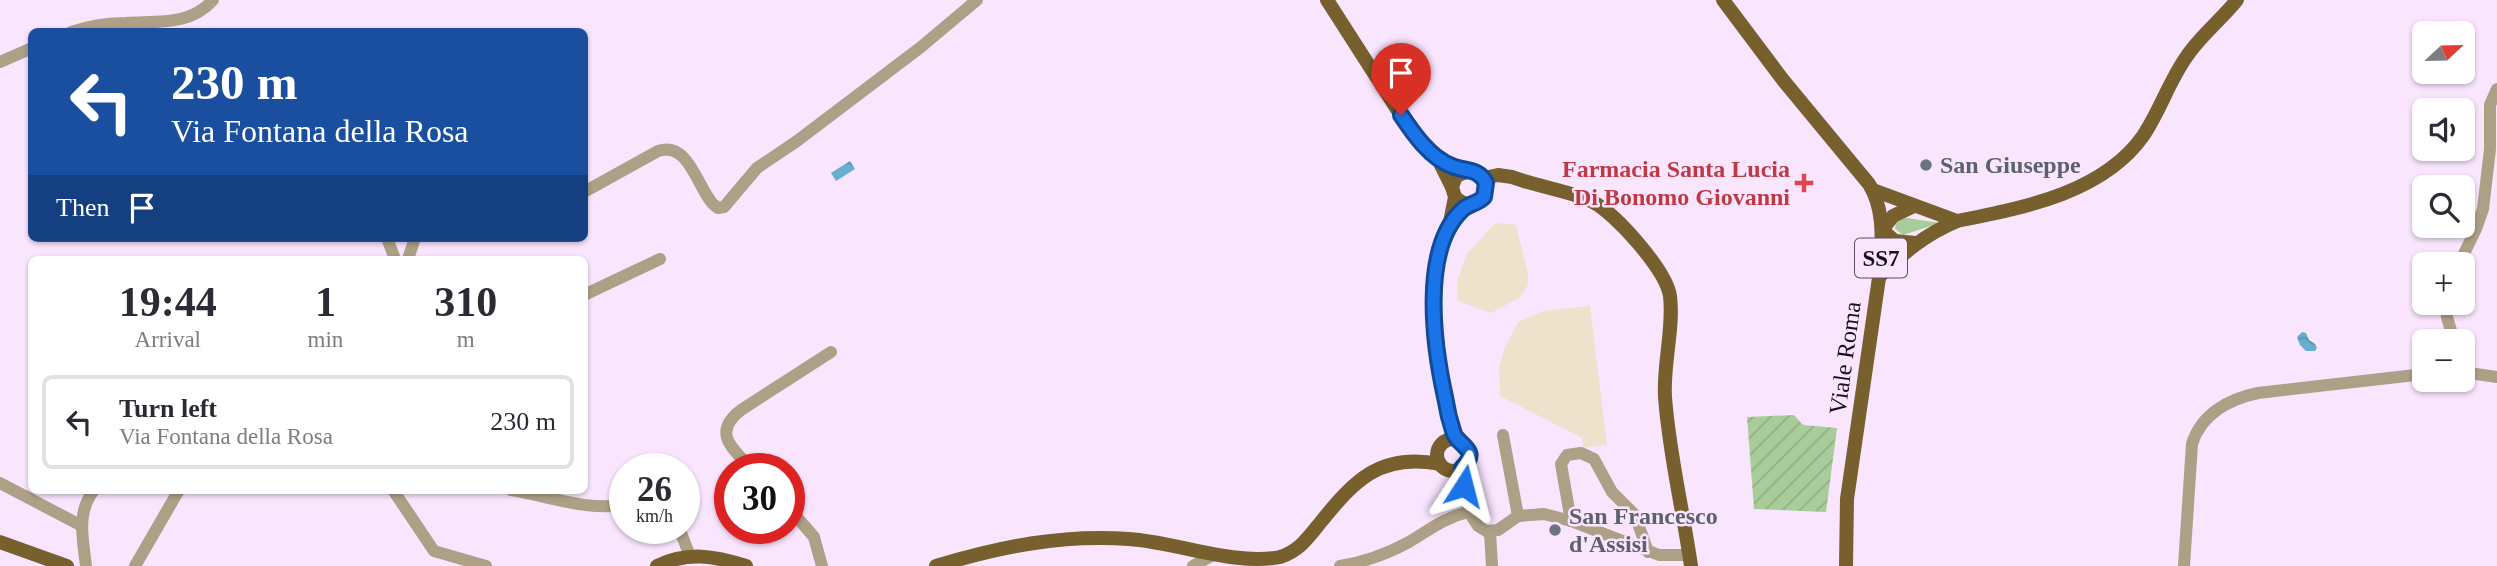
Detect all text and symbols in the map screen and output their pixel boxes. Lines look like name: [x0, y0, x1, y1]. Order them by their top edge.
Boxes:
north arrow: [2412, 21, 2474, 84]
map controls: [2412, 21, 2475, 392]
pin: [1371, 43, 1431, 115]
icon: arrive: [1382, 54, 1420, 92]
text: 230 m: [171, 55, 298, 110]
icon: left: [56, 56, 147, 147]
button: sound: [2412, 98, 2475, 161]
text: Via Fontana della Rosa: [171, 113, 469, 149]
place label: San Giuseppe: [1940, 152, 2081, 178]
place label: Farmacia Santa Lucia Di Bonomo Giovanni: [1562, 156, 1790, 210]
marker: San Giuseppe: [1918, 157, 1934, 173]
marker: Farmacia Santa Lucia Di Bonomo Giovanni: [1796, 175, 1812, 191]
button: search: [2412, 175, 2475, 238]
icon: arrive: [123, 189, 161, 227]
text: Then: [56, 193, 109, 222]
road number: SS7: [1855, 238, 1907, 278]
button: +: [2412, 252, 2475, 315]
text: 19:44: [119, 279, 217, 325]
text: 1: [315, 279, 336, 325]
text: 310: [434, 279, 497, 325]
street label: Viale Roma: [1824, 299, 1866, 416]
text: Arrival: [135, 327, 201, 352]
text: min: [308, 327, 343, 352]
text: m: [457, 327, 475, 352]
button: −: [2412, 329, 2475, 392]
text: Turn left: [119, 394, 217, 423]
icon: left: [60, 403, 98, 441]
text: 230 m: [490, 407, 556, 436]
text: Via Fontana della Rosa: [119, 424, 333, 449]
position arrow: [1427, 449, 1501, 523]
speed limit sign: 30: [714, 453, 805, 544]
text: 26: [637, 470, 672, 509]
place label: San Francesco d'Assisi: [1569, 503, 1718, 557]
text: km/h: [636, 506, 673, 526]
marker: San Francesco d'Assisi: [1547, 522, 1563, 538]

